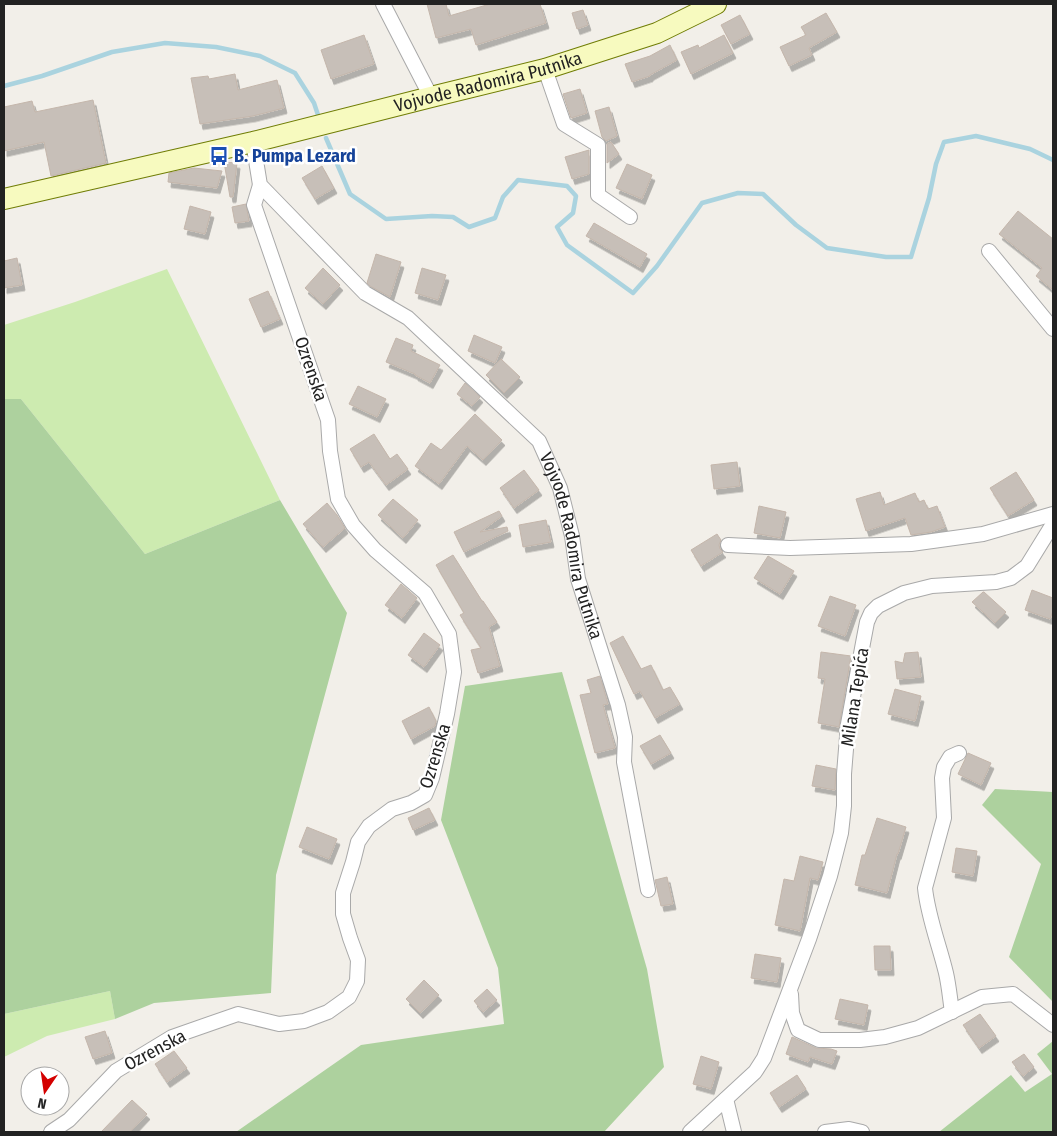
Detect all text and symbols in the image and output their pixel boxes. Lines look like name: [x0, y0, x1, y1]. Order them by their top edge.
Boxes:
street label: Vojvode Radomira Putnika: [392, 47, 585, 117]
bus stop icon: B. Pumpa Lezard: [208, 145, 230, 167]
place label: B. Pumpa Lezard: [234, 145, 356, 167]
street label: Ozrenska: [290, 334, 332, 404]
street label: Vojvode Radomira Putnika: [535, 449, 607, 642]
street label: Milana Tepića: [836, 646, 874, 748]
street label: Ozrenska: [415, 721, 455, 791]
street label: Ozrenska: [120, 1024, 190, 1075]
north arrow: [20, 1066, 70, 1116]
text: N: [36, 1094, 48, 1112]

